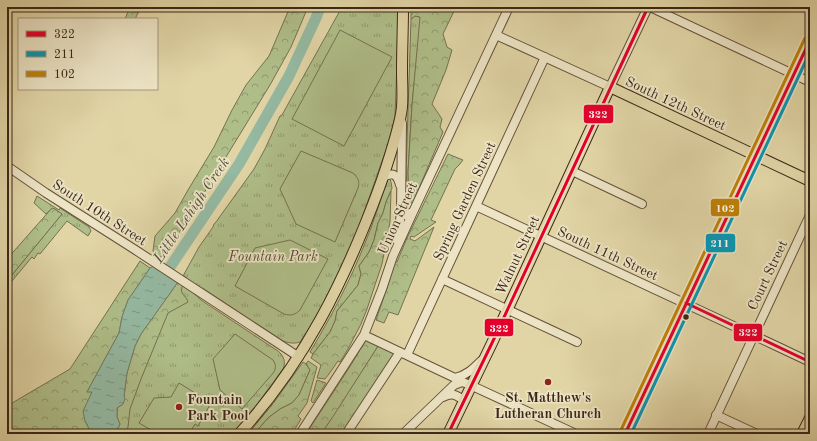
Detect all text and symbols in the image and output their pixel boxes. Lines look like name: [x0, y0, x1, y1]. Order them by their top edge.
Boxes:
legend: [18, 18, 158, 90]
text: 322: [54, 29, 75, 41]
text: 211: [54, 49, 75, 61]
text: 102: [54, 69, 75, 81]
street label: South 12th Street: [623, 74, 728, 133]
line badge: 322: [583, 104, 614, 124]
text: 322: [588, 110, 608, 121]
street label: Spring Garden Street: [431, 140, 499, 263]
water label: Little Lehigh Creek: [151, 155, 233, 267]
street label: South 10th Street: [50, 177, 149, 249]
street label: Union Street: [376, 180, 420, 257]
line badge: 102: [710, 198, 740, 217]
text: 102: [715, 204, 735, 215]
street label: Walnut Street: [493, 214, 542, 297]
street label: South 11th Street: [555, 224, 660, 283]
line badge: 211: [705, 233, 736, 253]
street label: Court Street: [746, 238, 790, 313]
text: 211: [710, 239, 730, 250]
park label: Fountain Park: [227, 250, 318, 264]
unlabelled marker: [681, 312, 691, 322]
line badge: 322: [484, 318, 514, 337]
line badge: 322: [733, 323, 763, 342]
text: 322: [489, 324, 509, 335]
text: 322: [738, 328, 758, 339]
marker: St. Matthew's Lutheran Church: [543, 377, 553, 387]
place label: St. Matthew's Lutheran Church: [495, 391, 602, 421]
place label: Fountain Park Pool: [187, 393, 249, 423]
marker: Fountain Park Pool: [174, 402, 184, 412]

